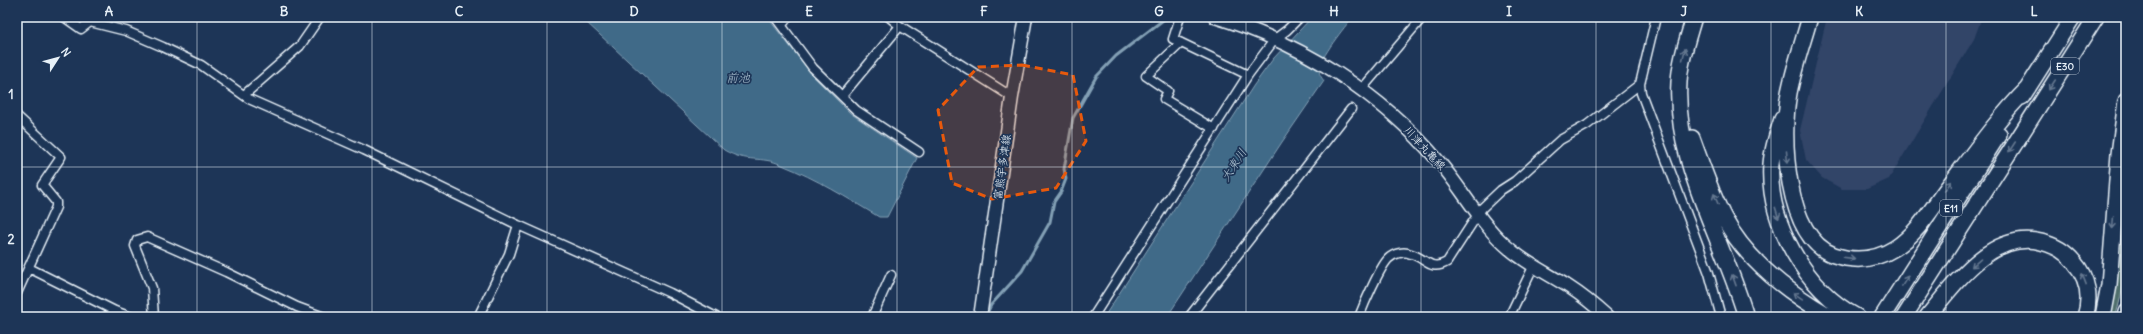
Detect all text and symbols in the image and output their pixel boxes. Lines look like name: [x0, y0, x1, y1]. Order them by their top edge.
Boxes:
text: A: [105, 3, 114, 20]
text: B: [280, 3, 289, 20]
text: C: [455, 3, 464, 20]
text: D: [629, 3, 639, 20]
text: E: [805, 3, 813, 20]
text: F: [980, 3, 988, 20]
text: G: [1154, 3, 1164, 20]
text: H: [1329, 3, 1339, 20]
text: I: [1506, 3, 1512, 20]
text: J: [1681, 3, 1688, 20]
text: K: [1855, 3, 1864, 20]
text: L: [2030, 3, 2038, 20]
north arrow: [38, 38, 78, 78]
text: N: [58, 45, 74, 59]
one-way arrow: [1681, 48, 1688, 61]
road number: E30: [2051, 58, 2079, 74]
water label: 前池: [726, 70, 751, 85]
one-way arrow: [2048, 79, 2056, 90]
text: 1: [8, 86, 14, 103]
street label: 川津丸亀線: [1401, 123, 1449, 173]
street label: 富熊宇多津線: [990, 133, 1014, 201]
one-way arrow: [2008, 141, 2016, 153]
water label: 大束川: [1217, 146, 1250, 184]
one-way arrow: [1784, 150, 1791, 163]
one-way arrow: [1944, 181, 1953, 192]
one-way arrow: [1711, 193, 1719, 205]
road number: E11: [1940, 200, 1962, 216]
one-way arrow: [1774, 207, 1781, 220]
one-way arrow: [2109, 216, 2116, 229]
text: 2: [7, 231, 15, 248]
one-way arrow: [1842, 255, 1855, 262]
one-way arrow: [1972, 258, 1982, 267]
one-way arrow: [1730, 274, 1737, 287]
one-way arrow: [2079, 274, 2087, 286]
one-way arrow: [1901, 276, 1909, 287]
one-way arrow: [1793, 292, 1804, 300]

